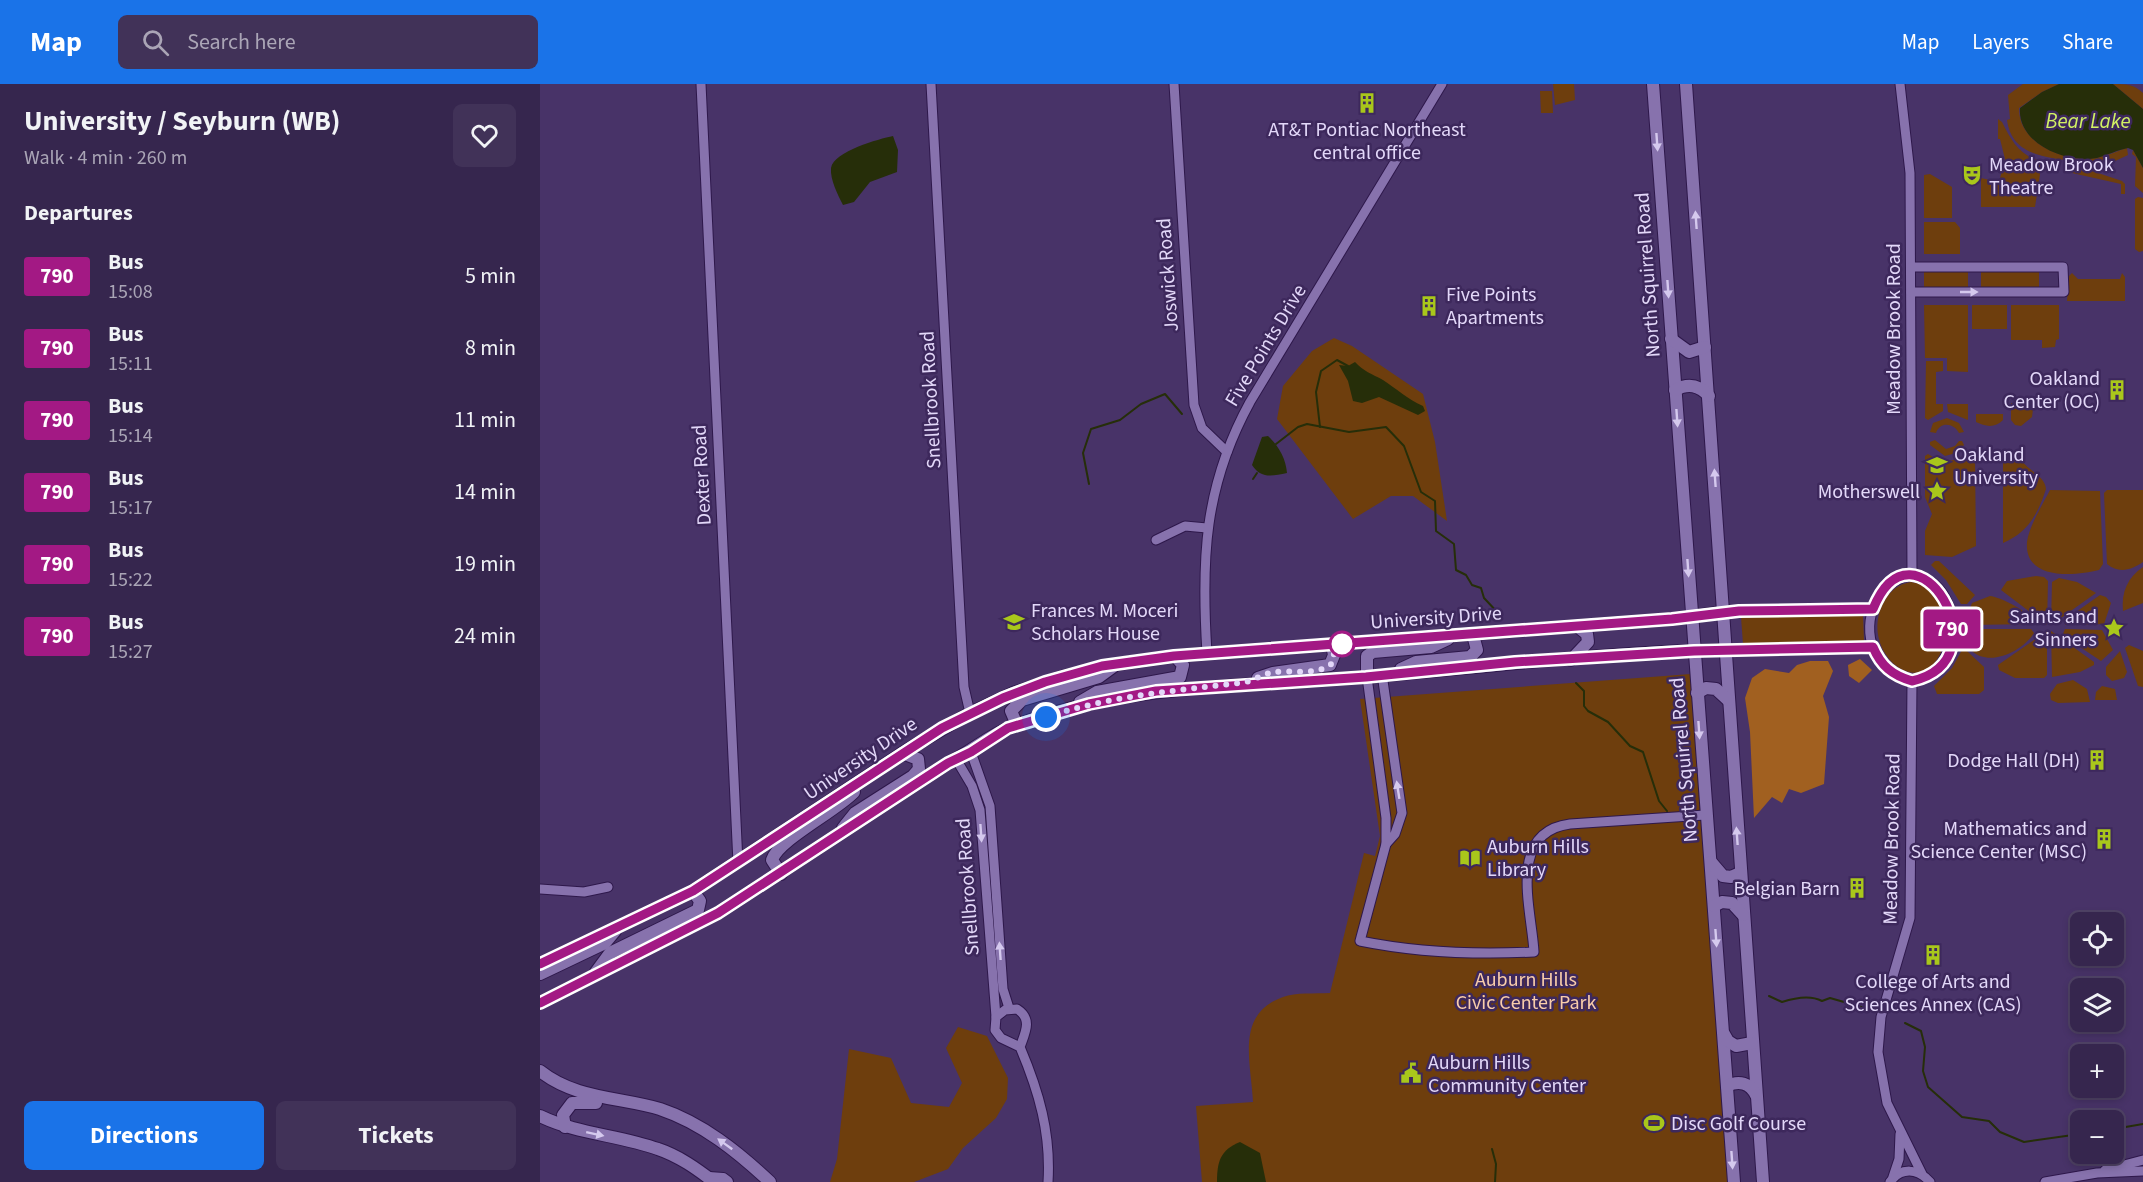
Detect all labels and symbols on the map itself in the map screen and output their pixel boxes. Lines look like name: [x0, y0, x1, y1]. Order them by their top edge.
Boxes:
building icon: AT&T Pontiac Northeast central office: [1355, 91, 1379, 115]
water label: Bear Lake: [2045, 106, 2131, 136]
place label: AT&T Pontiac Northeast central office: [1268, 116, 1466, 167]
one-way arrow: [1652, 133, 1662, 152]
place label: Meadow Brook Theatre: [1989, 151, 2114, 202]
theatre icon: Meadow Brook Theatre: [1960, 163, 1984, 187]
street label: North Squirrel Road: [1628, 191, 1668, 358]
one-way arrow: [1691, 210, 1701, 229]
street label: Joswick Road: [1150, 217, 1186, 333]
street label: Meadow Brook Road: [1880, 243, 1908, 415]
street label: Five Points Drive: [1218, 279, 1313, 412]
one-way arrow: [1663, 280, 1672, 299]
place label: Five Points Apartments: [1446, 281, 1544, 332]
one-way arrow: [1960, 287, 1979, 297]
building icon: Five Points Apartments: [1417, 294, 1441, 318]
street label: Snellbrook Road: [913, 330, 949, 470]
place label: Oakland Center (OC): [2004, 365, 2100, 416]
building icon: Oakland Center (OC): [2105, 378, 2129, 402]
one-way arrow: [1672, 409, 1682, 428]
street label: Dexter Road: [685, 424, 719, 526]
place label: Oakland University: [1954, 441, 2039, 492]
school or university icon: Oakland University: [1925, 453, 1949, 477]
one-way arrow: [1710, 469, 1719, 488]
place label: Motherswell: [1818, 478, 1920, 506]
place icon: Motherswell: [1925, 479, 1949, 503]
one-way arrow: [1683, 559, 1692, 578]
place label: Frances M. Moceri Scholars House: [1031, 597, 1178, 648]
street label: University Drive: [1369, 599, 1503, 637]
place label: Saints and Sinners: [2009, 603, 2097, 654]
school or university icon: Frances M. Moceri Scholars House: [1002, 610, 1026, 634]
line badge: 790: [1918, 610, 1986, 648]
place icon: Saints and Sinners: [2102, 616, 2126, 640]
unlabelled marker: [1329, 631, 1355, 657]
street label: North Squirrel Road: [1663, 676, 1705, 844]
your location: [1031, 702, 1061, 732]
street label: University Drive: [798, 710, 923, 807]
one-way arrow: [1695, 721, 1704, 740]
place label: Dodge Hall (DH): [1947, 747, 2080, 775]
building icon: Dodge Hall (DH): [2085, 748, 2109, 772]
street label: Meadow Brook Road: [1877, 753, 1907, 925]
one-way arrow: [1394, 781, 1403, 800]
place label: Mathematics and Science Center (MSC): [1910, 815, 2087, 866]
street label: Snellbrook Road: [949, 817, 987, 957]
one-way arrow: [977, 823, 986, 842]
one-way arrow: [1733, 826, 1742, 845]
building icon: Mathematics and Science Center (MSC): [2092, 827, 2116, 851]
place label: Auburn Hills Library: [1487, 833, 1589, 884]
library icon: Auburn Hills Library: [1458, 846, 1482, 870]
place label: Belgian Barn: [1733, 875, 1840, 903]
building icon: Belgian Barn: [1845, 876, 1869, 900]
one-way arrow: [1711, 929, 1721, 948]
one-way arrow: [996, 942, 1005, 961]
building icon: College of Arts and Sciences Annex (CAS): [1921, 943, 1945, 967]
park label: Auburn Hills Civic Center Park: [1456, 966, 1596, 1017]
place label: College of Arts and Sciences Annex (CAS): [1844, 968, 2022, 1019]
place label: Auburn Hills Community Center: [1428, 1049, 1586, 1100]
public building icon: Auburn Hills Community Center: [1399, 1061, 1423, 1085]
place label: Disc Golf Course: [1671, 1110, 1806, 1138]
sports icon: Disc Golf Course: [1642, 1111, 1666, 1135]
one-way arrow: [586, 1129, 605, 1139]
one-way arrow: [718, 1139, 733, 1151]
one-way arrow: [1728, 1151, 1737, 1170]

